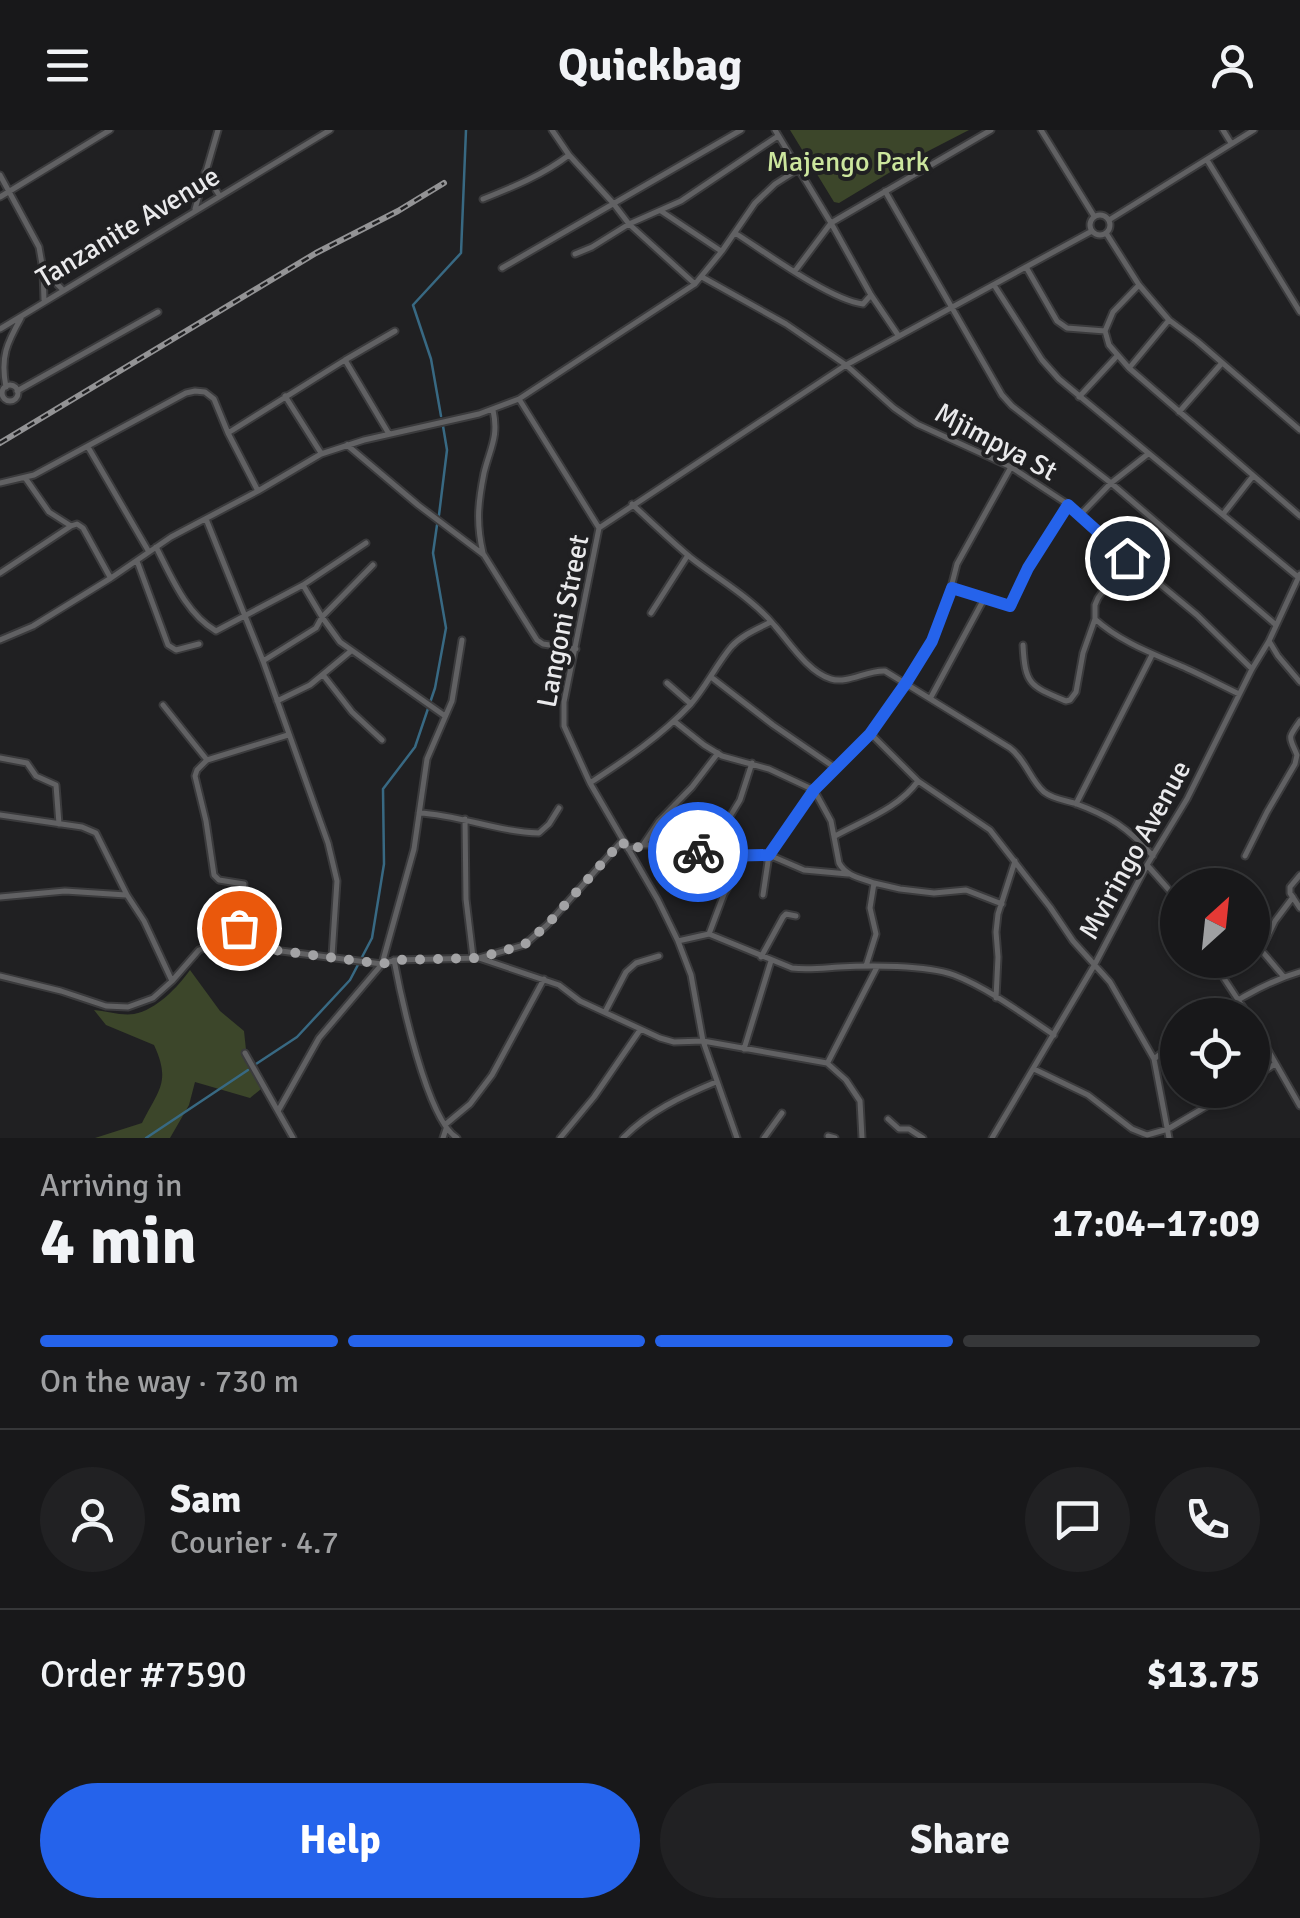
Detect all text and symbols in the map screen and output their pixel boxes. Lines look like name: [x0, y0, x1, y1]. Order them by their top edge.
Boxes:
icon: menu: [40, 38, 95, 93]
text: Quickbag: [558, 38, 742, 93]
icon: person: [1205, 38, 1260, 93]
park label: Majengo Park: [766, 145, 930, 179]
street label: Tanzanite Avenue: [30, 159, 226, 295]
street label: Mjimpya St: [929, 396, 1063, 488]
pin: [1085, 516, 1170, 601]
icon: home: [1100, 531, 1155, 586]
street label: Langoni Street: [530, 532, 596, 710]
street label: Mviringo Avenue: [1072, 755, 1198, 945]
courier: [648, 802, 748, 902]
icon: bike: [671, 825, 726, 880]
north arrow: [1160, 868, 1270, 978]
map controls: [1160, 868, 1270, 1108]
pin: [197, 886, 282, 971]
icon: bag: [212, 901, 267, 956]
button: locate: [1160, 998, 1270, 1108]
text: Arriving in: [40, 1166, 182, 1205]
text: 17:04–17:09: [1052, 1200, 1260, 1247]
text: 4 min: [40, 1202, 197, 1282]
text: On the way · 730 m: [40, 1362, 299, 1401]
button: person: [40, 1467, 145, 1572]
button: chat: [1025, 1467, 1130, 1572]
button: phone: [1155, 1467, 1260, 1572]
text: Sam: [170, 1476, 241, 1523]
text: Courier · 4.7: [170, 1523, 339, 1562]
text: Order #7590: [40, 1651, 247, 1698]
text: $13.75: [1147, 1651, 1260, 1698]
button: Help: [40, 1783, 640, 1898]
button: Share: [660, 1783, 1260, 1898]

